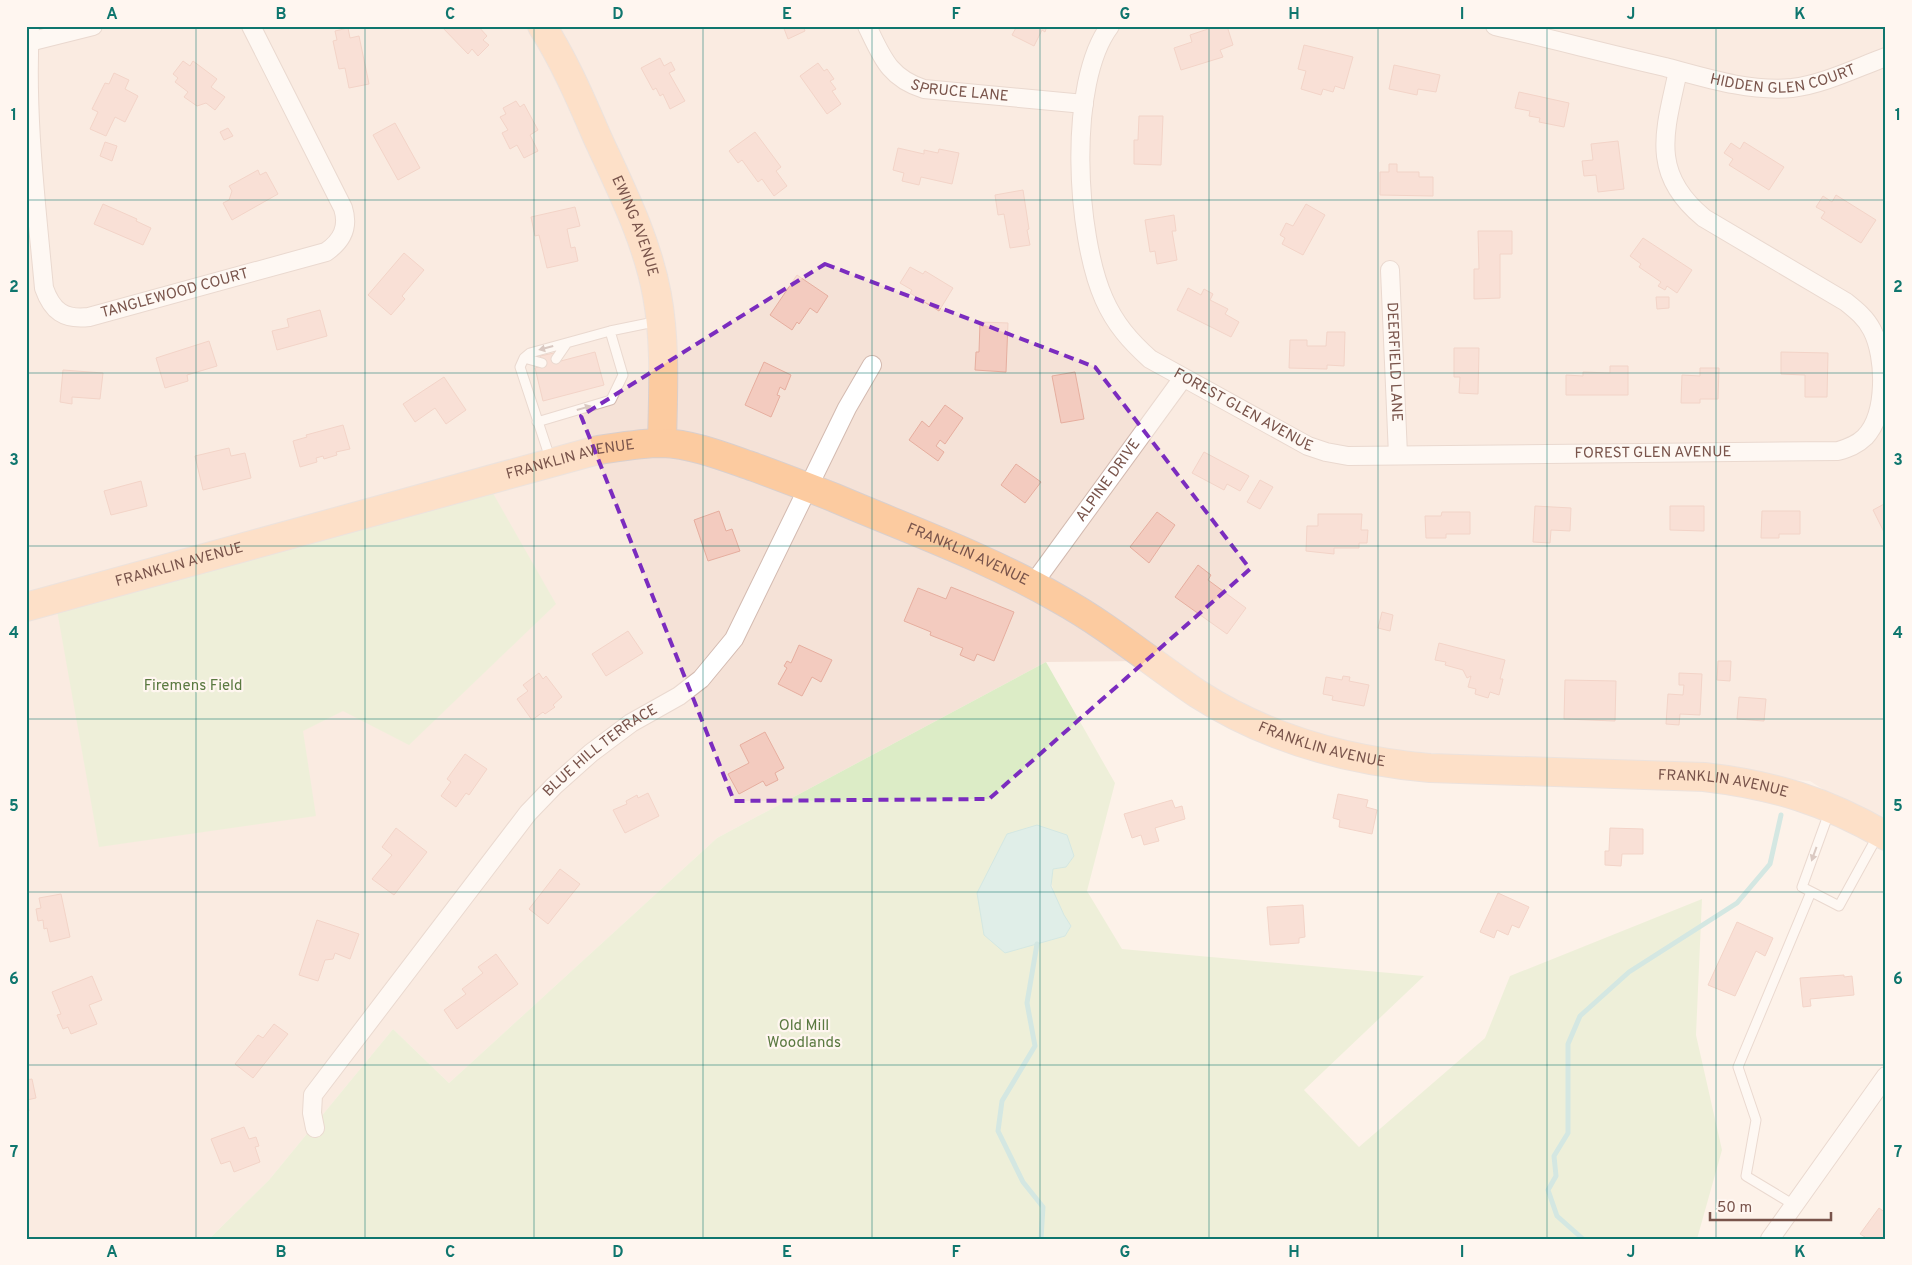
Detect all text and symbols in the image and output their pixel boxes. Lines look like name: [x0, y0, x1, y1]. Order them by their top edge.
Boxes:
text: A: [106, 5, 118, 25]
text: B: [275, 5, 287, 25]
text: C: [445, 5, 455, 25]
text: D: [612, 5, 624, 25]
text: E: [782, 5, 792, 25]
text: F: [951, 5, 961, 25]
text: G: [1120, 5, 1130, 25]
text: H: [1288, 5, 1300, 25]
text: I: [1460, 5, 1464, 25]
text: J: [1627, 5, 1635, 25]
text: K: [1794, 5, 1806, 25]
street label: HIDDEN GLEN COURT: [1708, 60, 1859, 98]
street label: SPRUCE LANE: [907, 75, 1010, 106]
text: 1: [11, 106, 17, 126]
text: 1: [1895, 106, 1901, 126]
street label: EWING AVENUE: [607, 173, 662, 279]
street label: TANGLEWOOD COURT: [99, 264, 251, 323]
text: 2: [9, 278, 19, 298]
text: 2: [1893, 278, 1903, 298]
street label: DEERFIELD LANE: [1382, 302, 1406, 422]
one-way arrow: [538, 345, 553, 353]
street label: FOREST GLEN AVENUE: [1170, 364, 1316, 457]
one-way arrow: [577, 403, 592, 411]
street label: FRANKLIN AVENUE: [504, 435, 636, 484]
street label: ALPINE DRIVE: [1072, 435, 1145, 526]
street label: FOREST GLEN AVENUE: [1574, 443, 1732, 463]
text: 3: [9, 451, 19, 471]
text: 3: [1893, 451, 1903, 471]
street label: FRANKLIN AVENUE: [904, 519, 1032, 590]
street label: FRANKLIN AVENUE: [113, 538, 245, 592]
text: 4: [9, 624, 19, 644]
text: 4: [1893, 624, 1903, 644]
park label: Firemens Field: [144, 677, 242, 696]
street label: BLUE HILL TERRACE: [539, 700, 661, 801]
street label: FRANKLIN AVENUE: [1255, 718, 1387, 772]
street label: FRANKLIN AVENUE: [1658, 766, 1791, 802]
text: 5: [9, 797, 19, 817]
text: 5: [1893, 797, 1903, 817]
one-way arrow: [1810, 846, 1817, 861]
text: 6: [9, 970, 19, 990]
text: 6: [1893, 970, 1903, 990]
park label: Old Mill Woodlands: [767, 1017, 841, 1053]
text: 7: [10, 1143, 18, 1163]
text: 7: [1894, 1143, 1902, 1163]
scale bar: [1710, 1190, 1831, 1222]
text: 50 m: [1717, 1199, 1752, 1218]
text: A: [106, 1243, 118, 1263]
text: B: [275, 1243, 287, 1263]
text: C: [445, 1243, 455, 1263]
text: D: [612, 1243, 624, 1263]
text: E: [782, 1243, 792, 1263]
text: F: [951, 1243, 961, 1263]
text: G: [1120, 1243, 1130, 1263]
text: H: [1288, 1243, 1300, 1263]
text: I: [1460, 1243, 1464, 1263]
text: J: [1627, 1243, 1635, 1263]
text: K: [1794, 1243, 1806, 1263]

